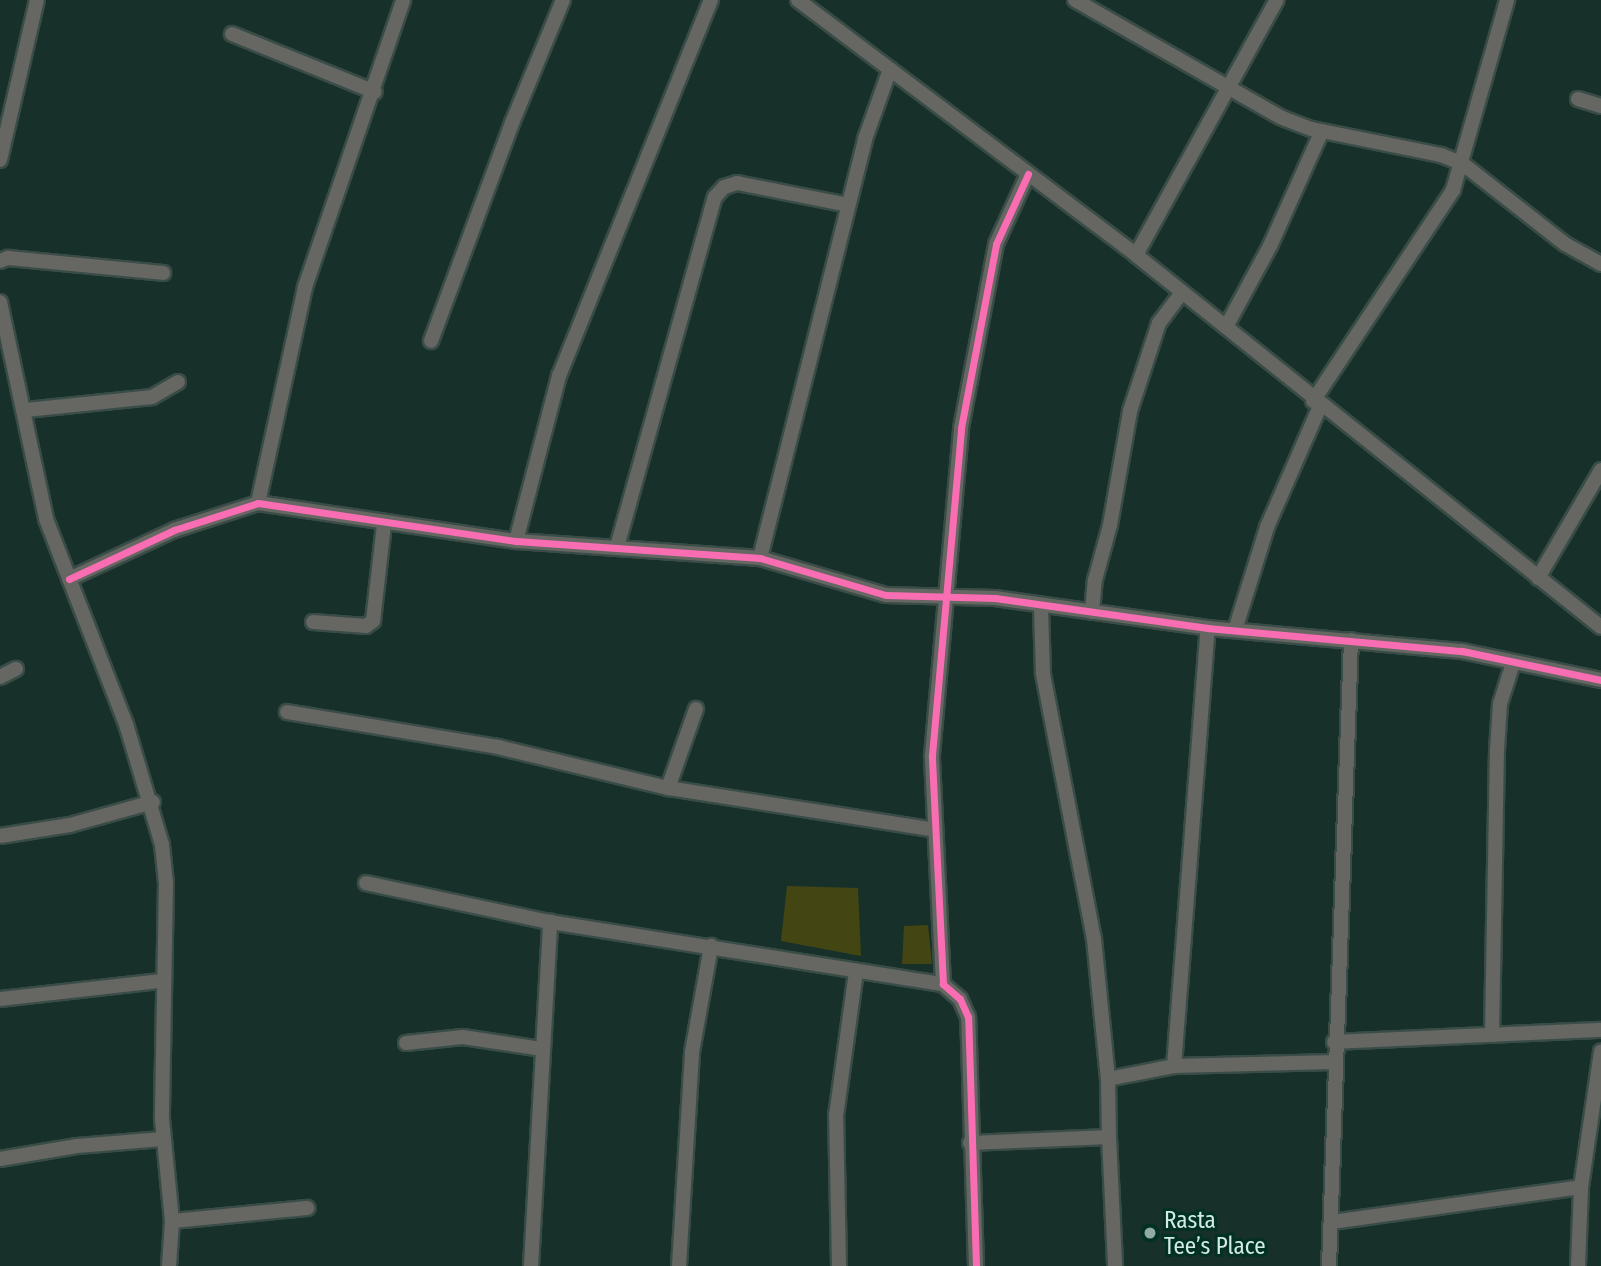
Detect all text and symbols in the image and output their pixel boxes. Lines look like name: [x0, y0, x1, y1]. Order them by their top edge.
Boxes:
place label: Rasta Tee’s Place: [1164, 1206, 1266, 1260]
marker: Rasta Tee’s Place: [1142, 1225, 1158, 1241]

